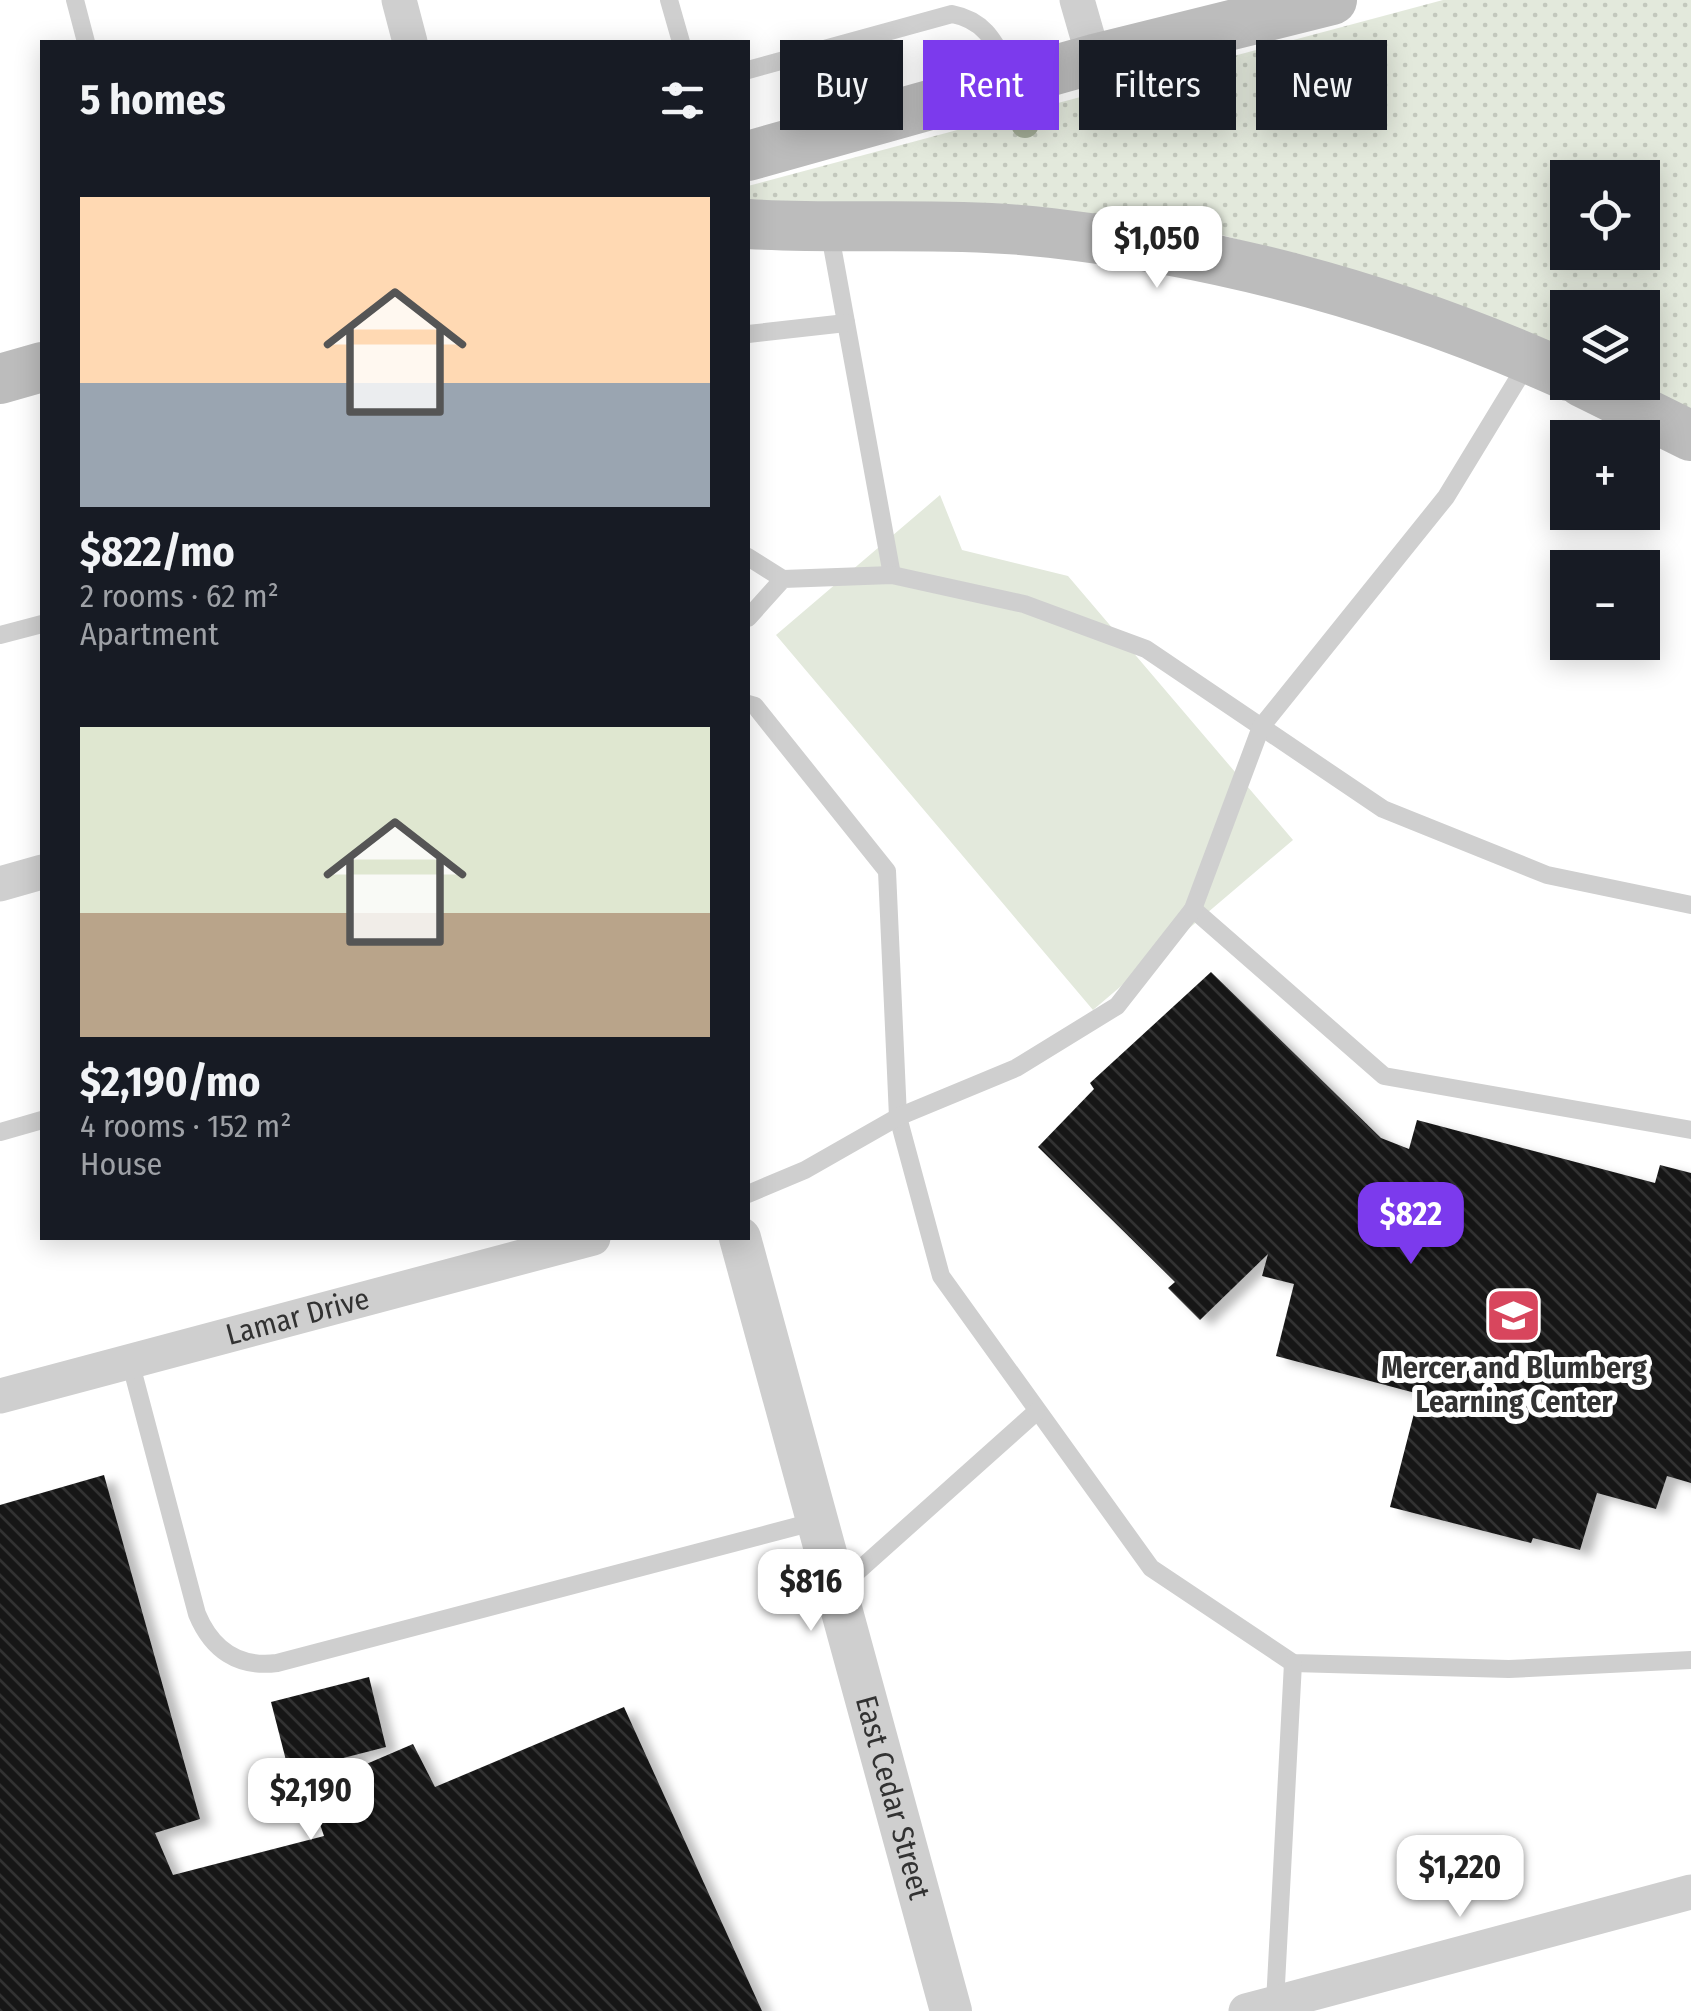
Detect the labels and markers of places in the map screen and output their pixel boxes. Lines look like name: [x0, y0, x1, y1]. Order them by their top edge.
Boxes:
pin: $1,050: [1076, 206, 1238, 291]
pin: $822: [1352, 1182, 1470, 1267]
school or university icon: Mercer and Blumberg Learning Center: [1484, 1285, 1544, 1345]
place label: Mercer and Blumberg Learning Center: [1381, 1350, 1647, 1420]
pin: $816: [752, 1549, 870, 1634]
pin: $2,190: [230, 1758, 392, 1843]
pin: $1,220: [1379, 1835, 1541, 1920]

